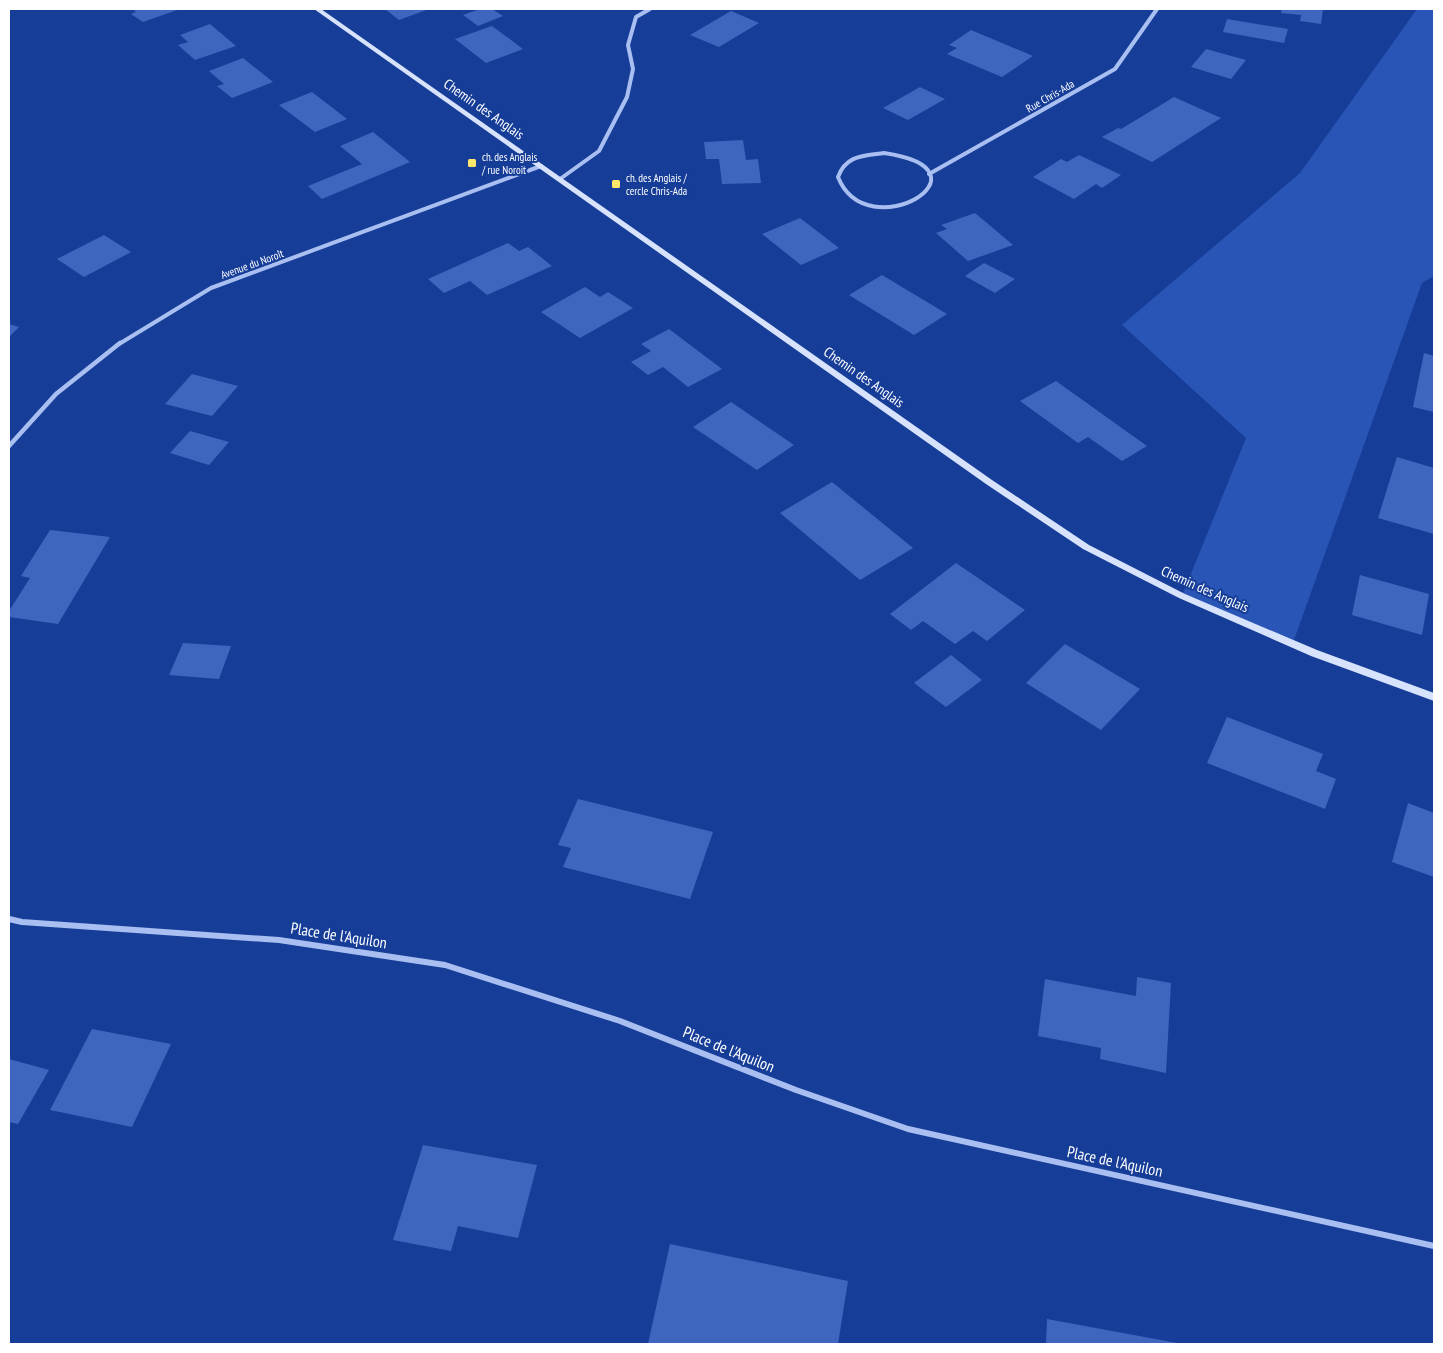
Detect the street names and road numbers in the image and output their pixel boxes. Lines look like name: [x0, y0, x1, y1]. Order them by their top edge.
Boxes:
street label: Chemin des Anglais: [440, 75, 528, 144]
street label: Rue Chris-Ada: [1023, 77, 1077, 115]
street label: Avenue du Noroît: [219, 246, 285, 282]
street label: Chemin des Anglais: [820, 343, 908, 412]
street label: Chemin des Anglais: [1158, 562, 1252, 616]
street label: Place de l'Aquilon: [289, 918, 389, 952]
street label: Place de l'Aquilon: [680, 1022, 778, 1076]
street label: Place de l'Aquilon: [1065, 1141, 1165, 1181]

